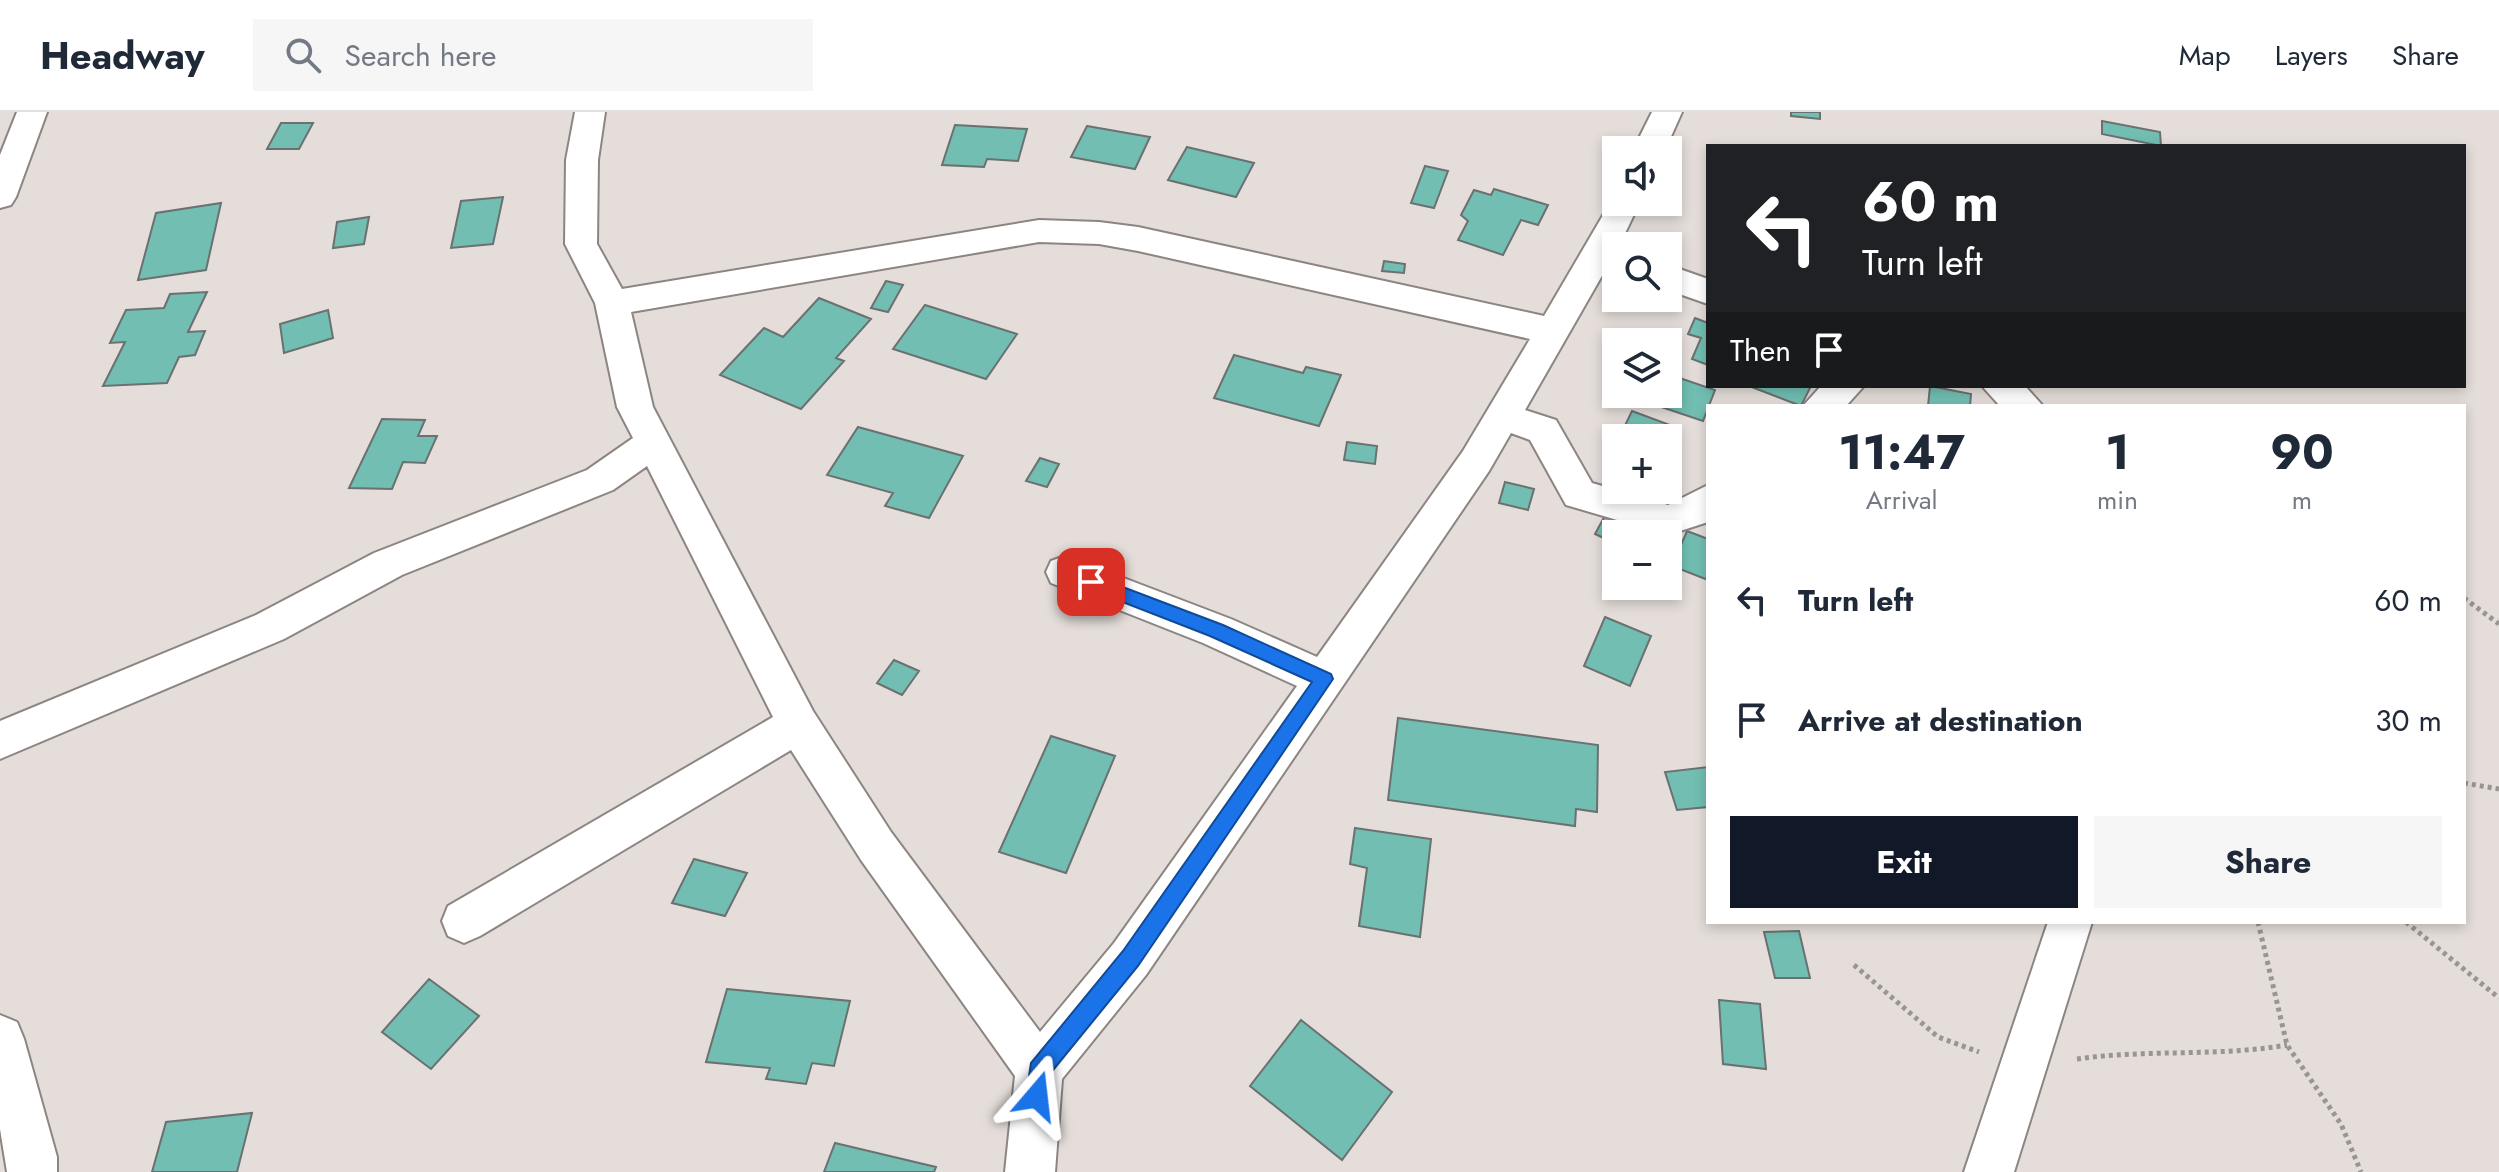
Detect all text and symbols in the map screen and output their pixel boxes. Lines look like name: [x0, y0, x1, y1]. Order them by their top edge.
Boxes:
search box: [253, 19, 813, 91]
text: Headway: [40, 28, 205, 83]
icon: search: [281, 33, 325, 77]
text: Search here: [345, 34, 496, 77]
text: Map: [2179, 35, 2231, 76]
text: Layers: [2275, 35, 2348, 76]
text: Share: [2392, 35, 2459, 76]
map controls: [1602, 136, 1682, 600]
button: sound: [1602, 136, 1682, 216]
text: 60 m: [1862, 161, 1999, 242]
icon: left: [1730, 176, 1834, 280]
button: search: [1602, 232, 1682, 312]
text: Turn left: [1862, 236, 1983, 288]
button: layers: [1602, 328, 1682, 408]
icon: arrive: [1807, 328, 1851, 372]
text: Then: [1730, 329, 1791, 372]
text: 11:47: [1838, 418, 1965, 487]
text: 1: [2105, 418, 2130, 487]
text: 90: [2270, 418, 2334, 487]
button: +: [1602, 424, 1682, 504]
text: Arrival: [1866, 481, 1937, 519]
text: min: [2097, 481, 2138, 519]
text: m: [2292, 481, 2312, 519]
button: −: [1602, 520, 1682, 600]
pin: [1057, 548, 1125, 616]
icon: arrive: [1069, 560, 1113, 604]
icon: left: [1730, 578, 1774, 622]
text: Turn left: [1798, 579, 1913, 622]
text: 60 m: [2374, 579, 2442, 622]
icon: arrive: [1730, 698, 1774, 742]
text: Arrive at destination: [1798, 699, 2083, 742]
text: 30 m: [2375, 699, 2442, 742]
button: Exit: [1730, 816, 2078, 908]
button: Share: [2094, 816, 2442, 908]
position arrow: [995, 1054, 1079, 1138]

